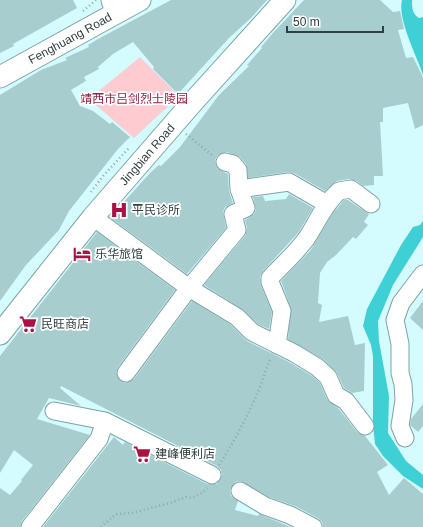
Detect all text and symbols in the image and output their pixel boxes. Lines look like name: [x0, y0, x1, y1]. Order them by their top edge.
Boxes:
scale bar: [287, 8, 383, 34]
street label: Fenghuang Road: [26, 10, 114, 67]
text: 50 m: [293, 15, 320, 29]
park label: 靖西市吕剑烈士陵园: [80, 92, 188, 106]
street label: Jingbian Road: [117, 121, 178, 188]
hospital icon: 平民诊所: [109, 200, 129, 220]
place label: 平民诊所: [132, 203, 180, 217]
hotel icon: 乐华旅馆: [72, 244, 92, 264]
place label: 乐华旅馆: [95, 247, 143, 261]
supermarket icon: 民旺商店: [18, 314, 38, 334]
place label: 民旺商店: [41, 317, 89, 331]
supermarket icon: 建峰便利店: [132, 444, 152, 464]
place label: 建峰便利店: [155, 447, 215, 461]

